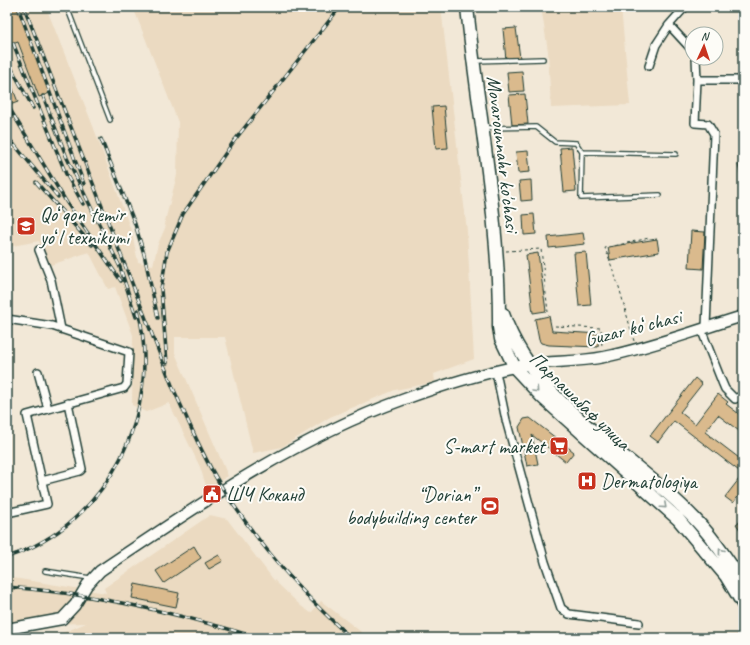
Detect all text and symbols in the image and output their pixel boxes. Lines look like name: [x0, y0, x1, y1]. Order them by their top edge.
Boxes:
north arrow: [684, 26, 724, 66]
text: N: [701, 29, 710, 43]
street label: Movarounnahr ko'chasi: [481, 74, 525, 236]
place label: Qoʻqon temir yoʻl texnikumi: [39, 202, 131, 250]
school or university icon: Qoʻqon temir yoʻl texnikumi: [15, 215, 37, 237]
street label: Guzar koʻchasi: [582, 303, 686, 352]
street label: Парпашабаф улица: [524, 346, 637, 456]
one-way arrow: [531, 385, 539, 393]
place label: S-mart market: [443, 434, 547, 459]
supermarket icon: S-mart market: [548, 435, 570, 457]
place label: Dermatologiya: [601, 469, 698, 494]
hospital icon: Dermatologiya: [576, 470, 598, 492]
place label: ШЧ Коканд: [226, 482, 305, 507]
place label: “Dorian” bodybuilding center: [347, 482, 481, 530]
public building icon: ШЧ Коканд: [201, 483, 223, 505]
sports icon: “Dorian” bodybuilding center: [479, 495, 501, 517]
one-way arrow: [659, 501, 666, 508]
one-way arrow: [718, 549, 725, 556]

